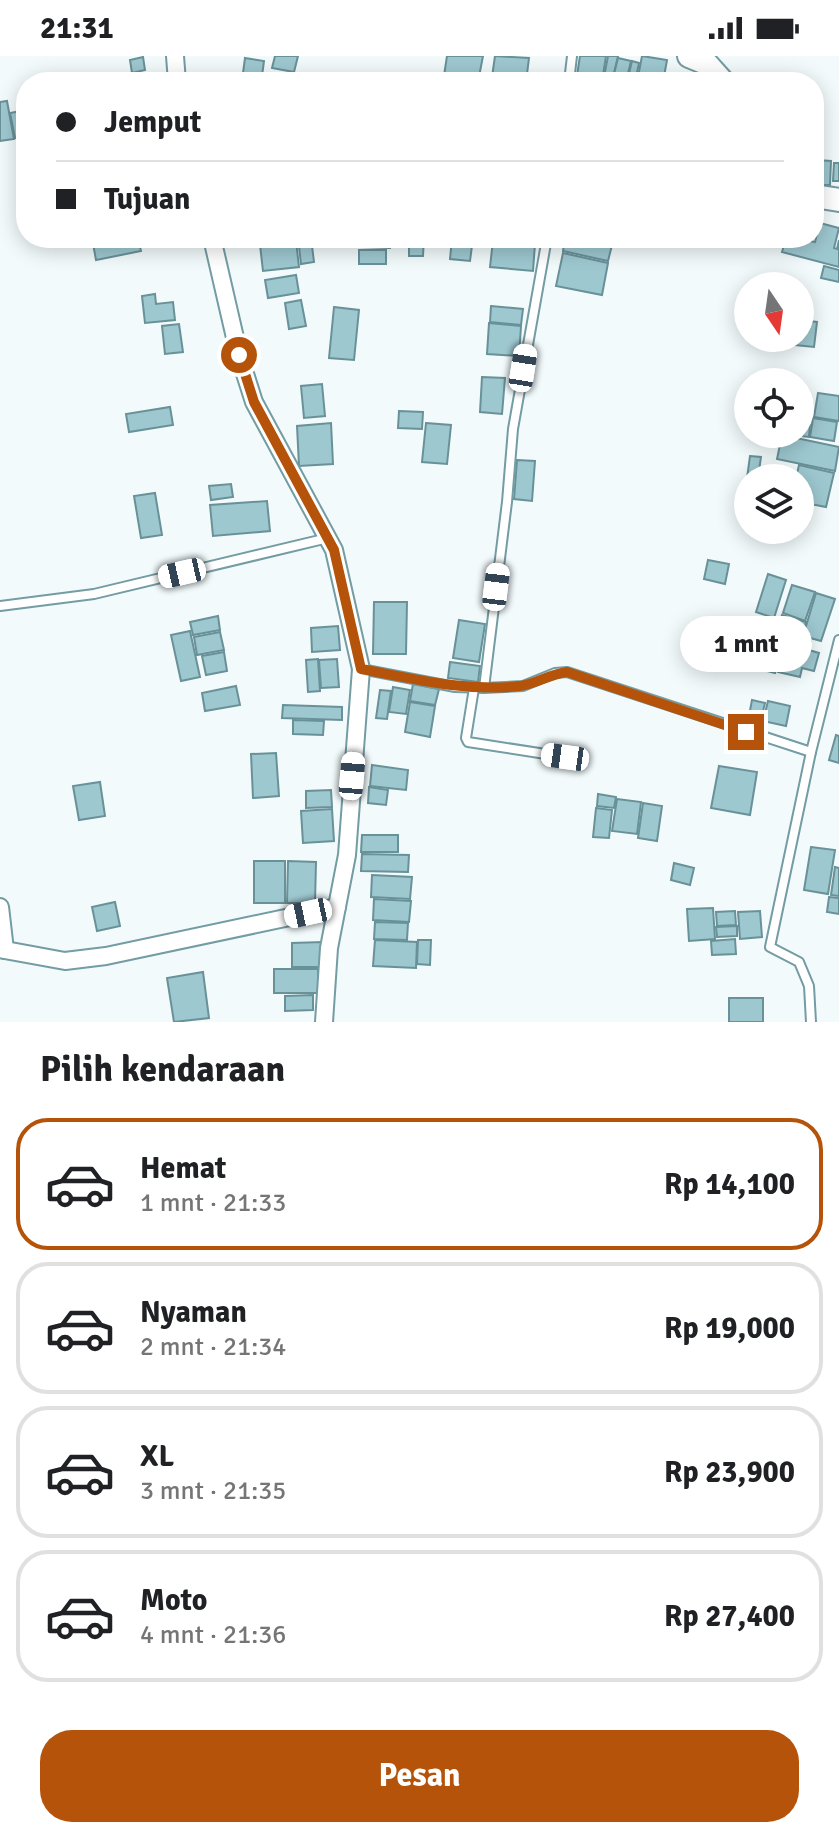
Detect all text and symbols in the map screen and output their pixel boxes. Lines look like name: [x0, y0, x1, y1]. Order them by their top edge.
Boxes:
text: 21:31: [40, 10, 114, 47]
text: Jemput: [104, 104, 201, 141]
text: Tujuan: [104, 181, 191, 218]
north arrow: [734, 272, 814, 352]
map controls: [734, 272, 814, 544]
route start: [221, 337, 257, 373]
car: [507, 342, 539, 394]
button: locate: [734, 368, 814, 448]
button: layers: [734, 464, 814, 544]
car: [156, 556, 208, 590]
car: [481, 562, 511, 612]
callout: 1 mnt: [680, 616, 812, 672]
text: 1 mnt: [714, 628, 778, 660]
route end: [728, 714, 764, 750]
car: [540, 742, 590, 772]
car: [338, 751, 366, 801]
car: [282, 896, 334, 930]
text: Pilih kendaraan: [40, 1047, 285, 1092]
icon: car: [44, 1148, 116, 1220]
text: Hemat: [140, 1150, 226, 1187]
text: Rp 14,100: [664, 1166, 795, 1203]
text: 1 mnt · 21:33: [140, 1187, 286, 1219]
icon: car: [44, 1292, 116, 1364]
text: Nyaman: [140, 1294, 247, 1331]
text: Rp 19,000: [664, 1310, 795, 1347]
text: 2 mnt · 21:34: [140, 1331, 286, 1363]
icon: car: [44, 1436, 116, 1508]
text: XL: [140, 1438, 174, 1475]
text: Rp 23,900: [664, 1454, 795, 1491]
text: 3 mnt · 21:35: [140, 1475, 286, 1507]
icon: car: [44, 1580, 116, 1652]
text: Moto: [140, 1582, 207, 1619]
text: Rp 27,400: [664, 1598, 795, 1635]
text: 4 mnt · 21:36: [140, 1619, 286, 1651]
button: Pesan: [40, 1730, 799, 1822]

